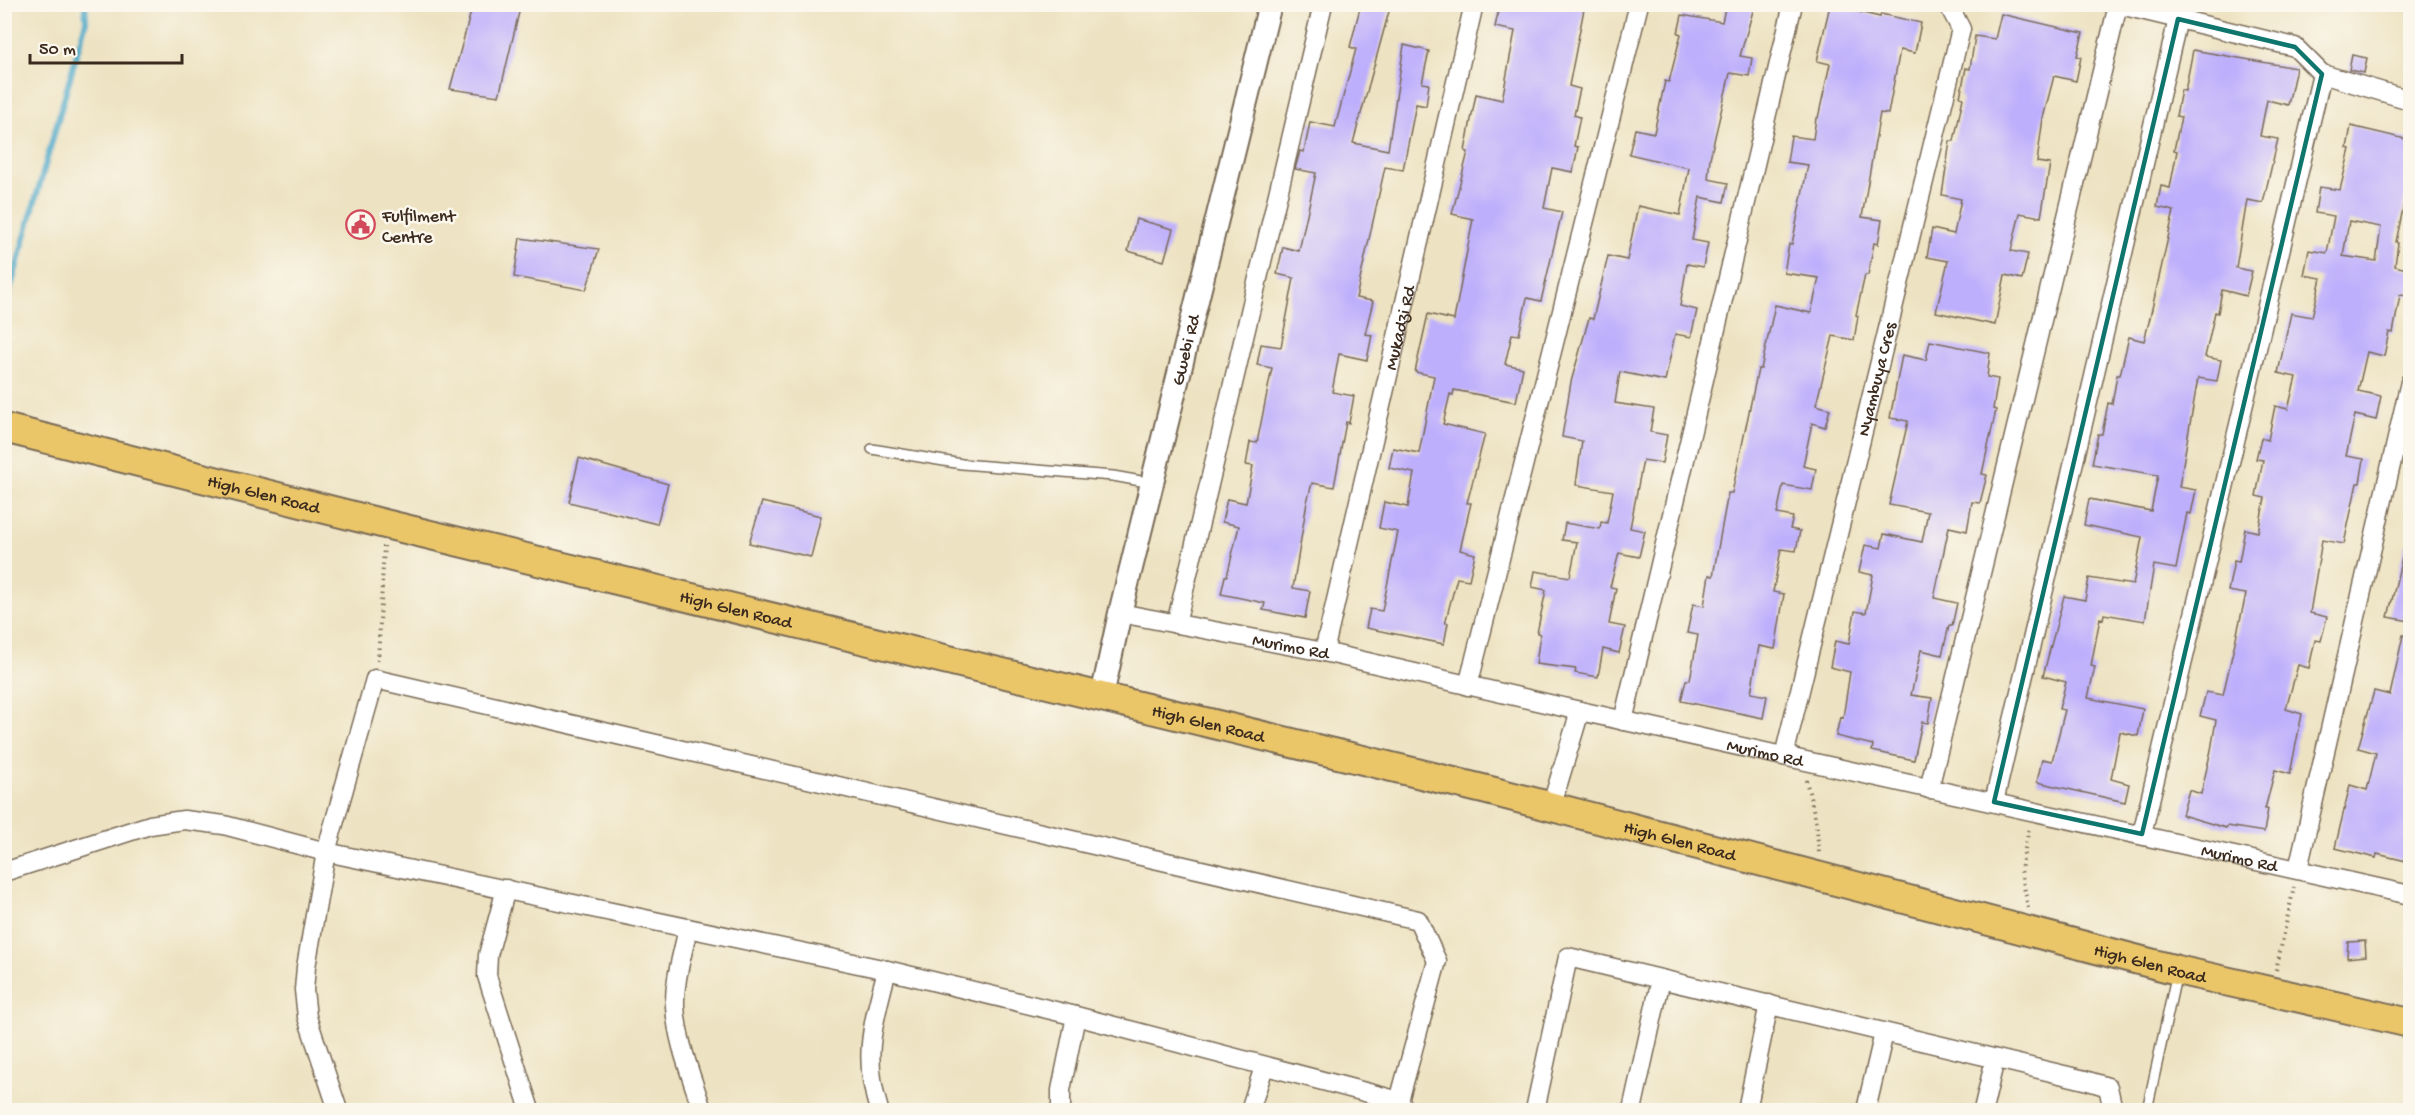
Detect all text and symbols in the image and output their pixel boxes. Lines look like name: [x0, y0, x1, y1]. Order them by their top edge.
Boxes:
scale bar: [30, 27, 182, 65]
text: 50 m: [39, 40, 76, 61]
place label: Fulfilment Centre: [381, 207, 457, 249]
public building icon: Fulfilment Centre: [345, 209, 377, 241]
street label: Mukadzi Rd: [1382, 283, 1422, 372]
street label: Gwebi Rd: [1168, 311, 1206, 388]
street label: Nyambuya Cres: [1854, 319, 1903, 439]
street label: High Glen Road: [205, 472, 323, 521]
street label: High Glen Road: [677, 587, 795, 635]
street label: Murimo Rd: [1250, 631, 1332, 666]
street label: High Glen Road: [1149, 701, 1268, 749]
street label: Murimo Rd: [1724, 736, 1806, 773]
street label: High Glen Road: [1621, 818, 1739, 868]
street label: Murimo Rd: [2199, 841, 2281, 879]
street label: High Glen Road: [2091, 941, 2209, 990]

